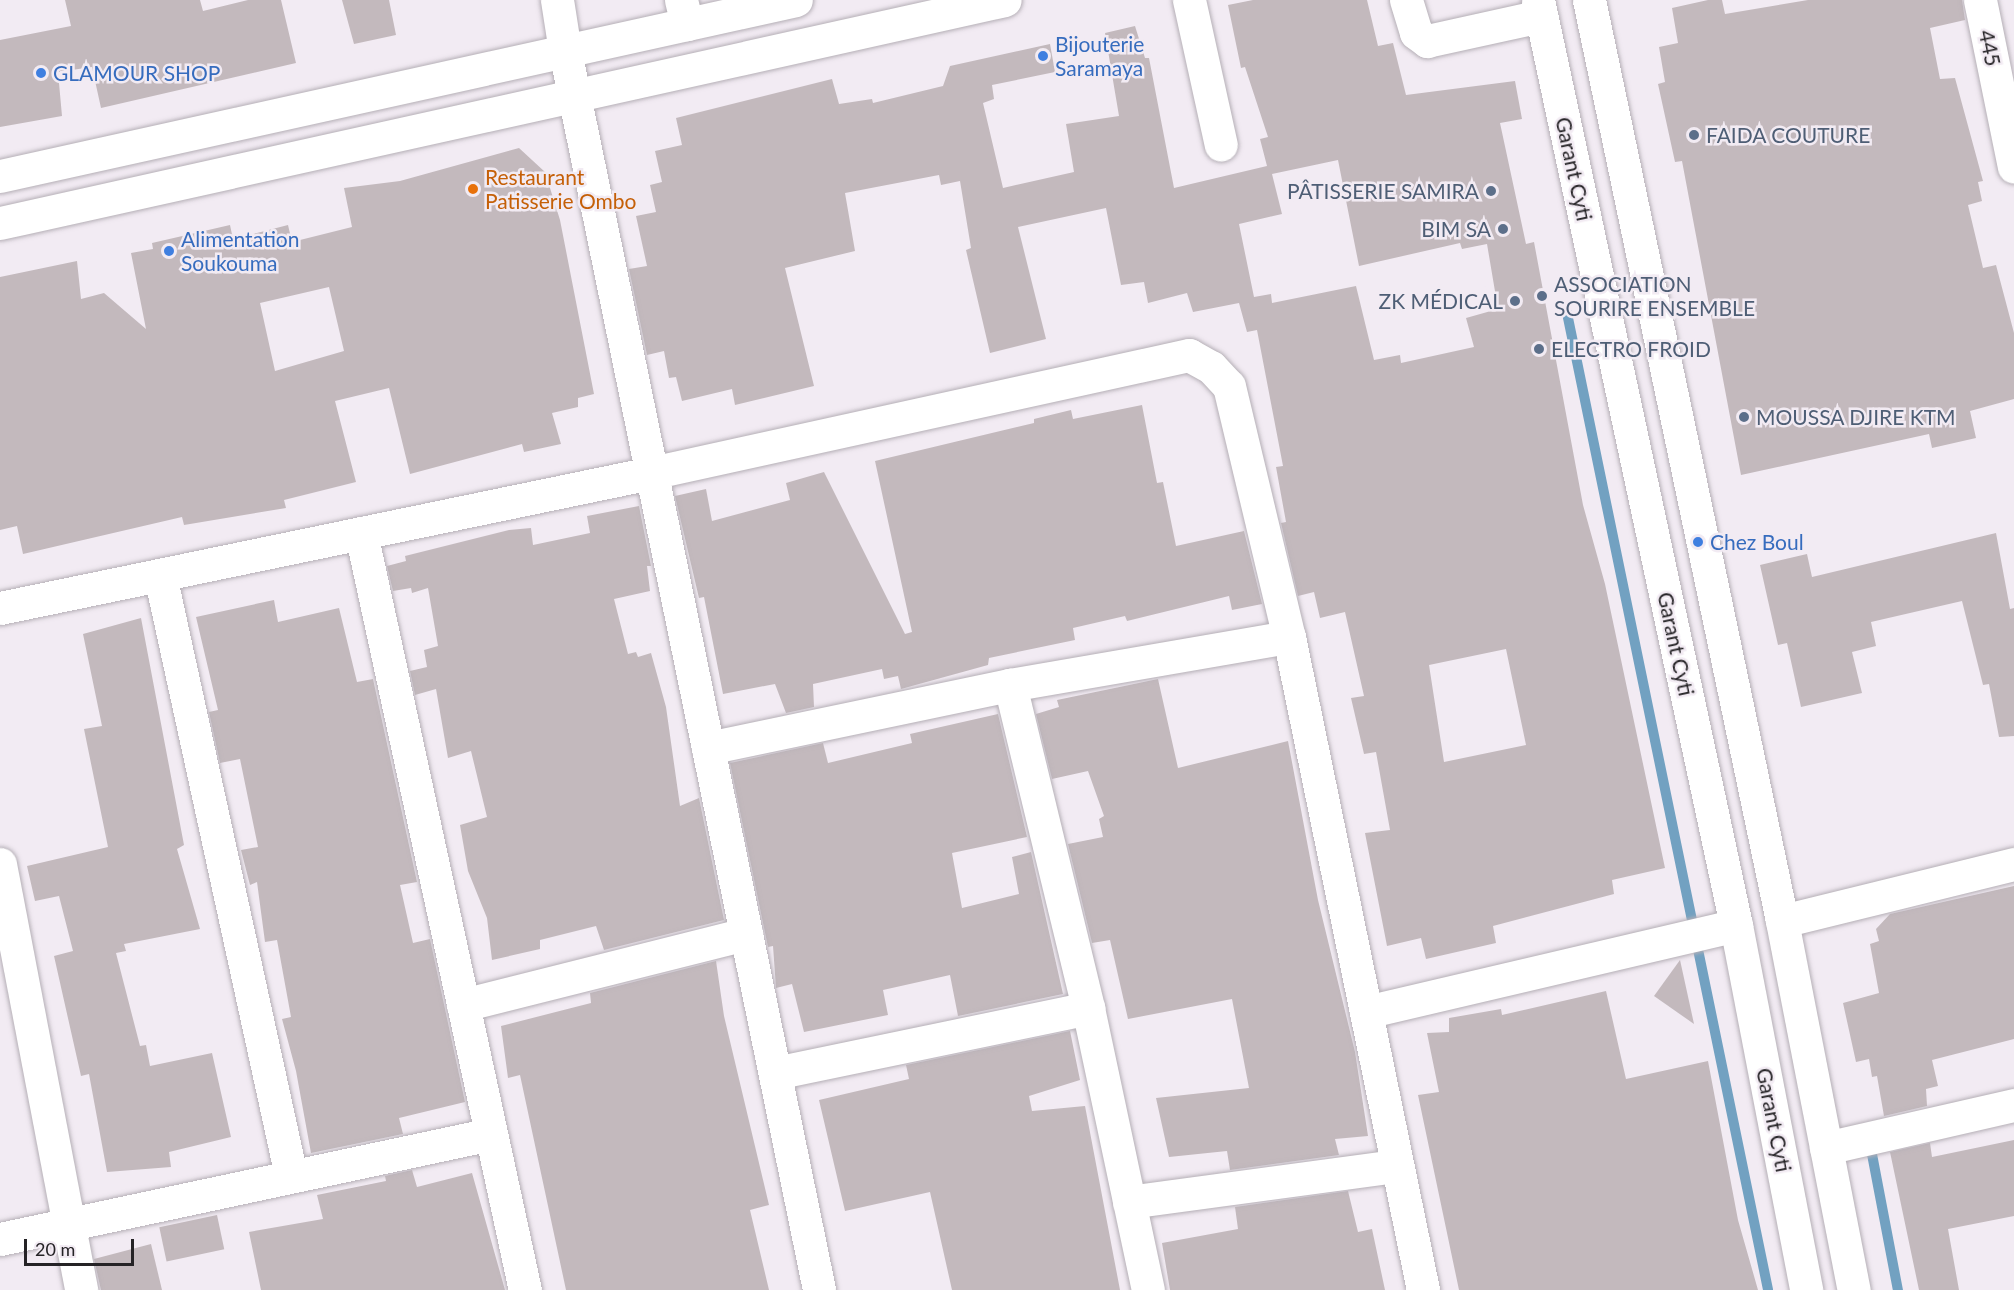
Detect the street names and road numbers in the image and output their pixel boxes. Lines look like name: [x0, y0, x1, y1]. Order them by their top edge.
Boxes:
street label: 445: [1974, 28, 2006, 68]
street label: Garant Cyti: [1551, 115, 1597, 223]
street label: Garant Cyti: [1653, 590, 1699, 698]
street label: Garant Cyti: [1752, 1066, 1796, 1174]

